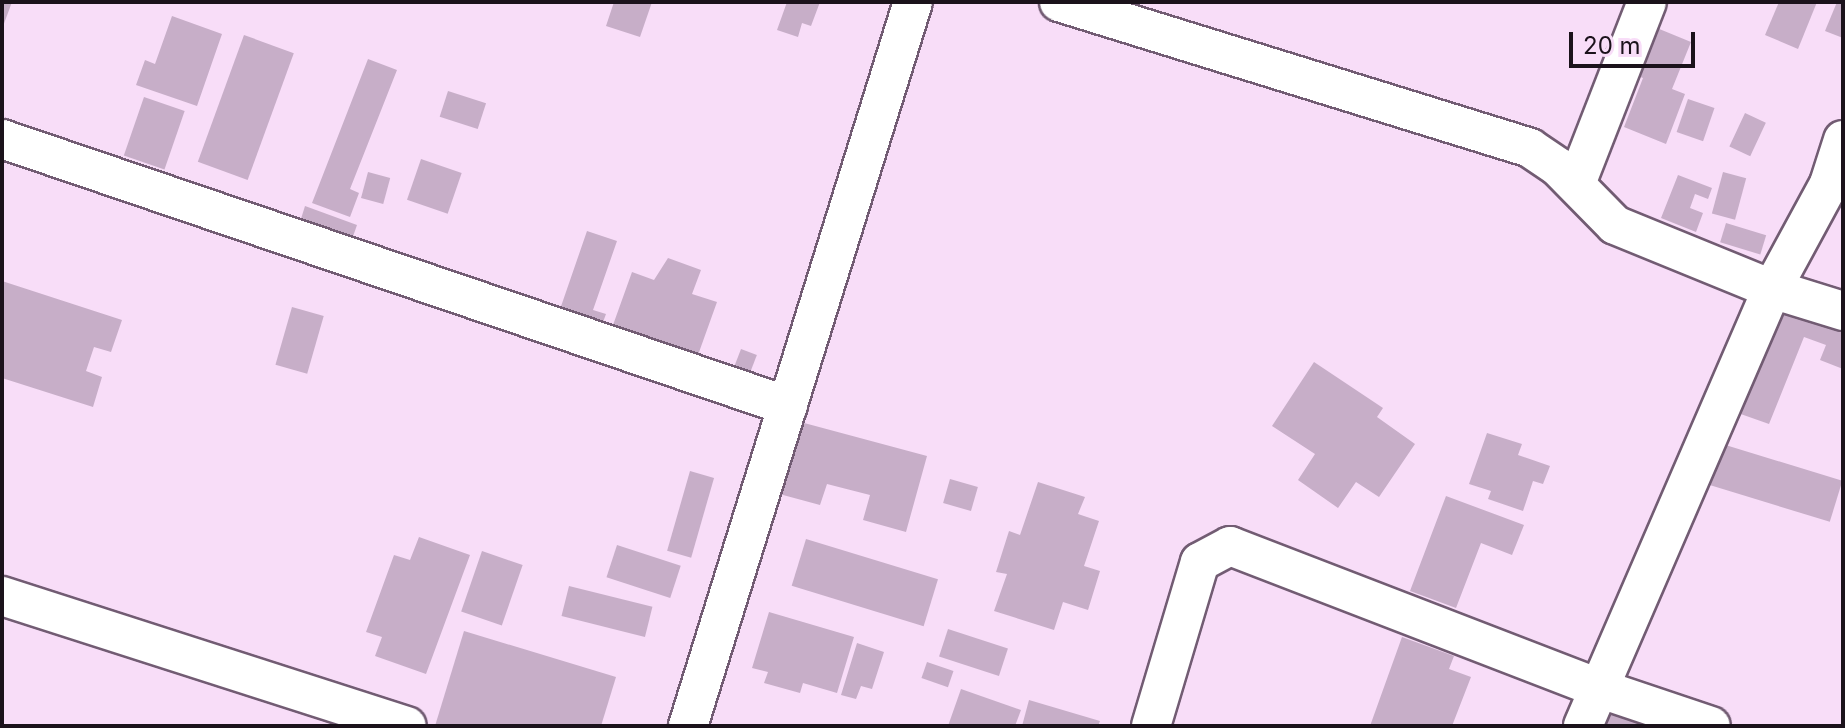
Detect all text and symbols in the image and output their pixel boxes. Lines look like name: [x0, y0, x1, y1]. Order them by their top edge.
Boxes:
scale bar: [1573, 16, 1699, 66]
text: 20 m: [1583, 31, 1641, 60]

